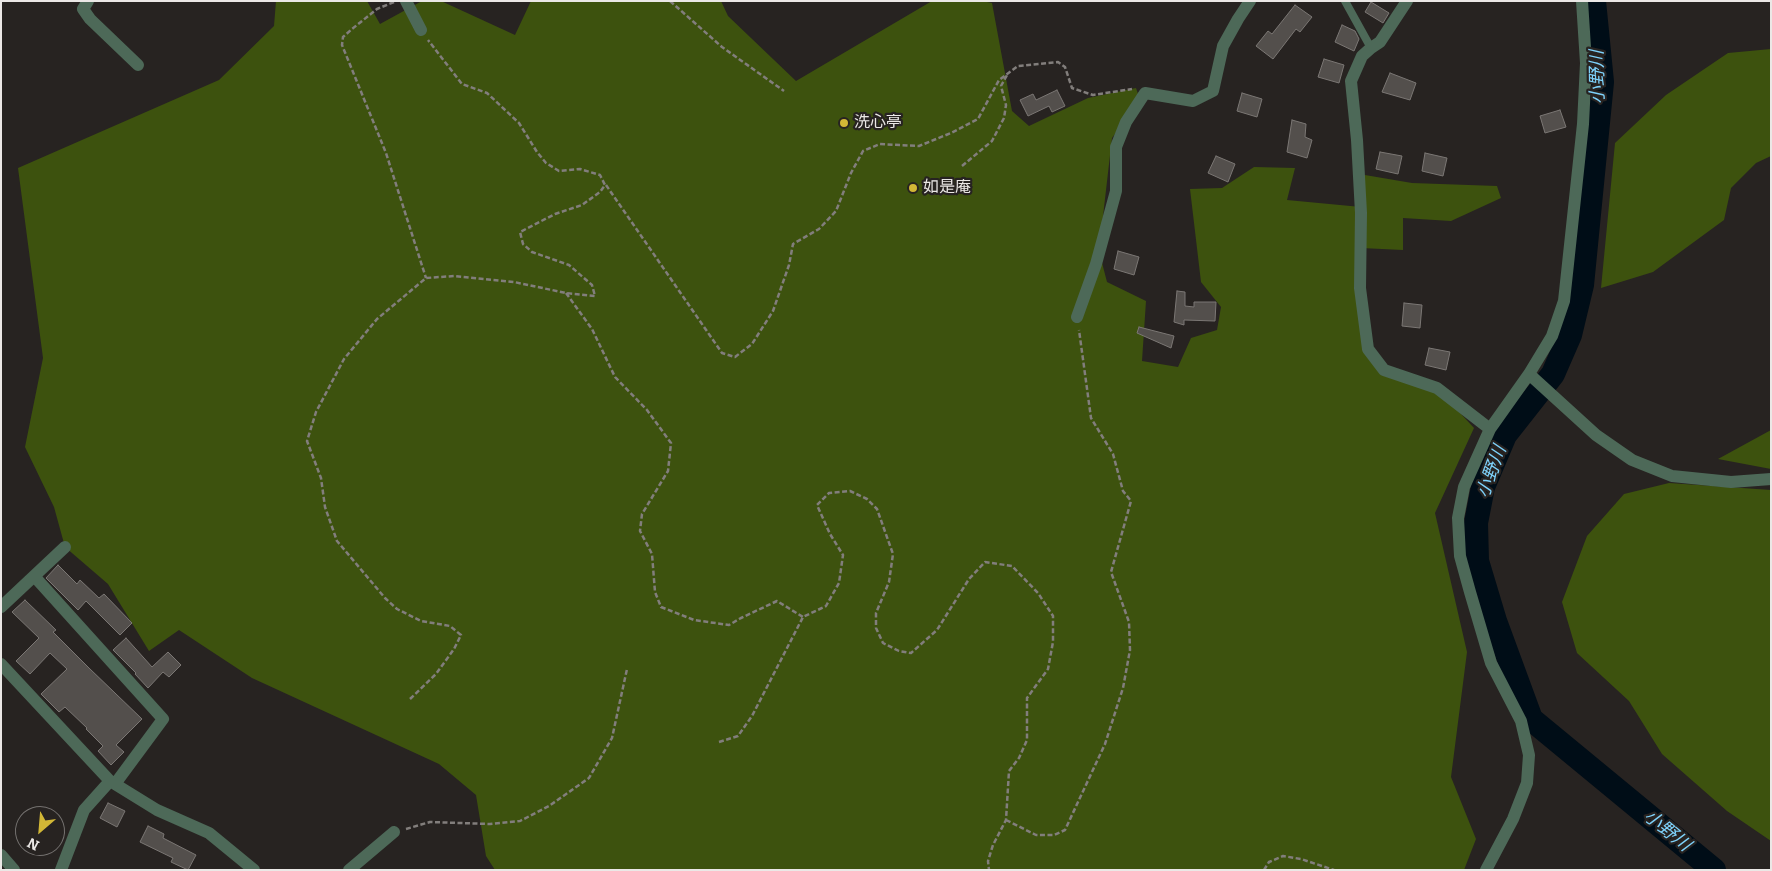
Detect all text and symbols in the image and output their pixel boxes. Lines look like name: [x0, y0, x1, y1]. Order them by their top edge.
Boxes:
water label: 小野川: [1587, 50, 1609, 104]
place label: 洗心亭: [854, 113, 902, 133]
marker: 洗心亭: [838, 117, 850, 129]
place label: 如是庵: [923, 178, 971, 198]
marker: 如是庵: [907, 182, 919, 194]
water label: 小野川: [1473, 443, 1511, 501]
north arrow: [15, 806, 65, 856]
water label: 小野川: [1639, 806, 1695, 856]
text: N: [25, 834, 42, 854]

